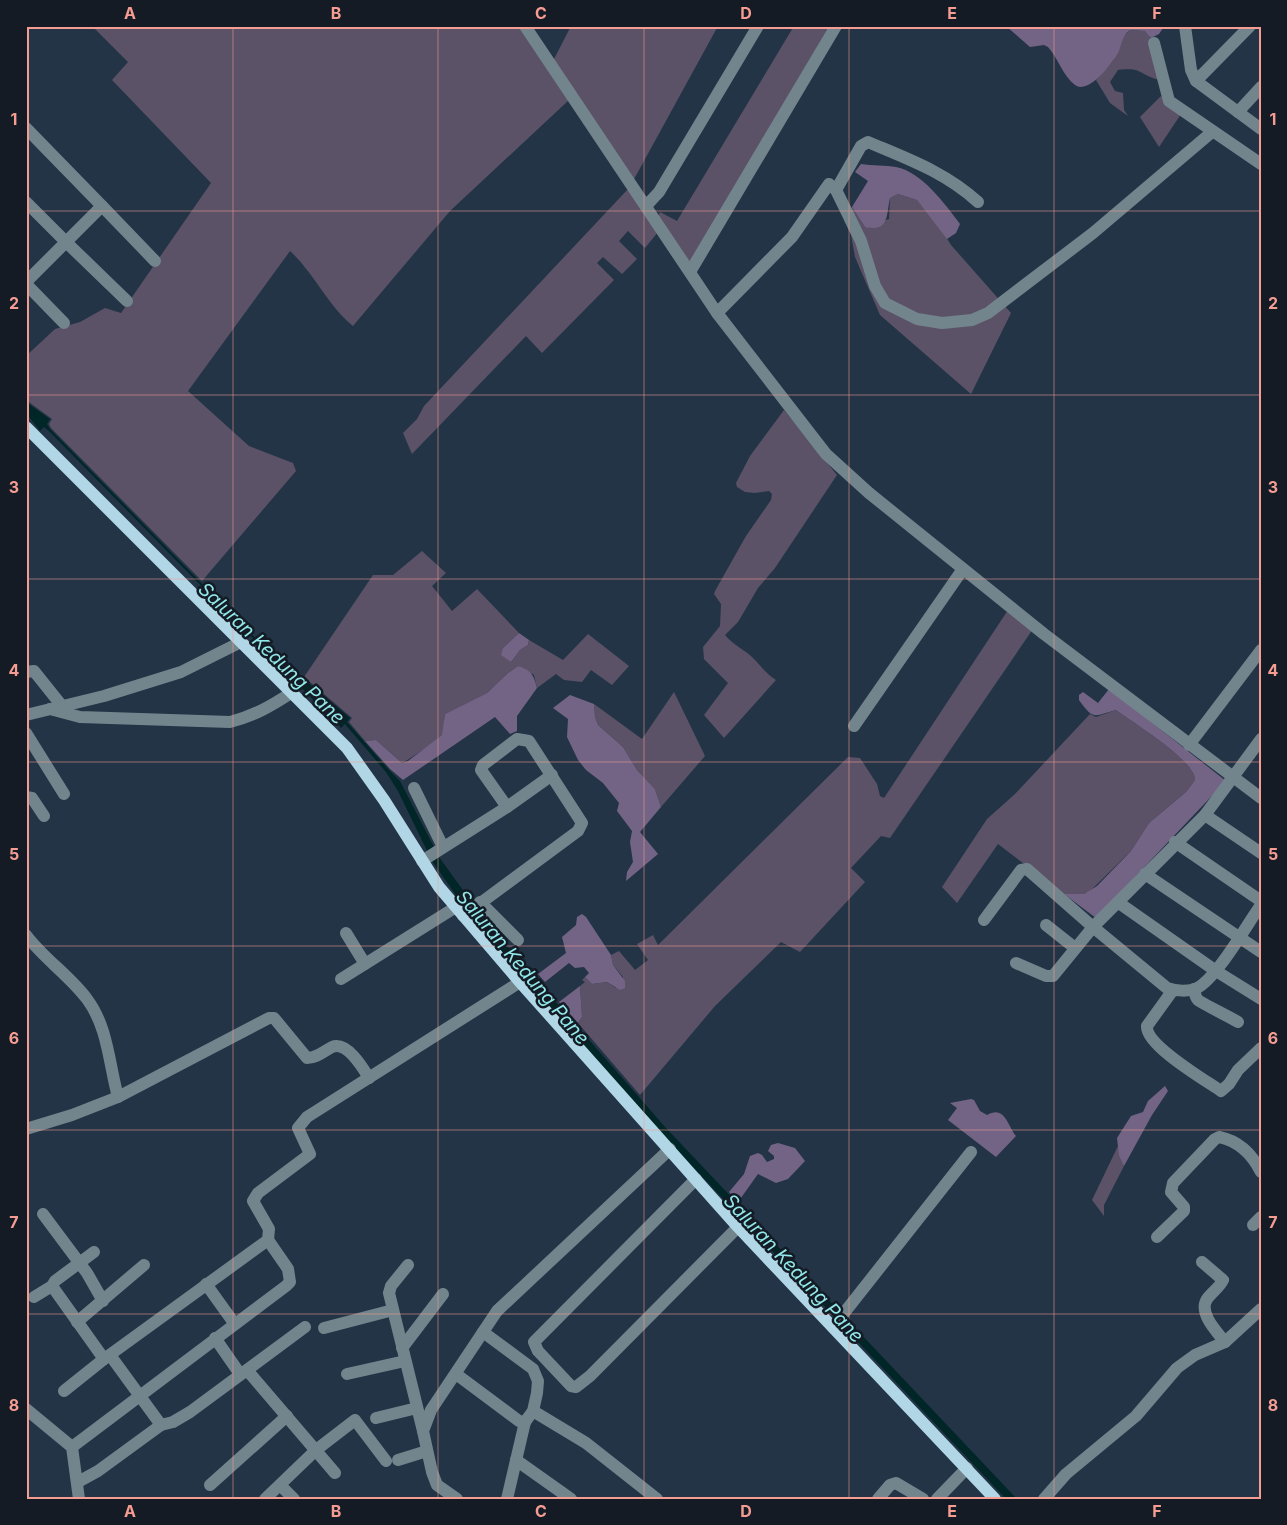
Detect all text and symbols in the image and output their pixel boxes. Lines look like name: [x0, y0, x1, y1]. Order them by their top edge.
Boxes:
text: A: [124, 3, 136, 23]
text: B: [331, 3, 341, 23]
text: C: [535, 3, 547, 23]
text: D: [740, 3, 752, 23]
text: E: [947, 3, 957, 23]
text: F: [1152, 3, 1162, 23]
text: 1: [11, 109, 17, 129]
text: 1: [1270, 109, 1276, 129]
text: 2: [9, 293, 19, 313]
text: 2: [1268, 293, 1278, 313]
text: 3: [9, 477, 19, 497]
text: 3: [1268, 477, 1278, 497]
water label: Saluran Kedung Pane: [194, 577, 350, 729]
text: 4: [9, 660, 20, 680]
text: 4: [1268, 660, 1279, 680]
text: 5: [9, 844, 19, 864]
text: 5: [1268, 844, 1278, 864]
water label: Saluran Kedung Pane: [451, 885, 594, 1049]
text: 6: [9, 1028, 19, 1048]
text: 6: [1268, 1028, 1278, 1048]
water label: Saluran Kedung Pane: [719, 1189, 868, 1347]
text: 7: [9, 1212, 19, 1232]
text: 7: [1268, 1212, 1278, 1232]
text: 8: [9, 1395, 19, 1415]
text: 8: [1268, 1395, 1278, 1415]
text: A: [124, 1501, 136, 1521]
text: B: [331, 1501, 341, 1521]
text: C: [535, 1501, 547, 1521]
text: D: [740, 1501, 752, 1521]
text: E: [947, 1501, 957, 1521]
text: F: [1152, 1501, 1162, 1521]

